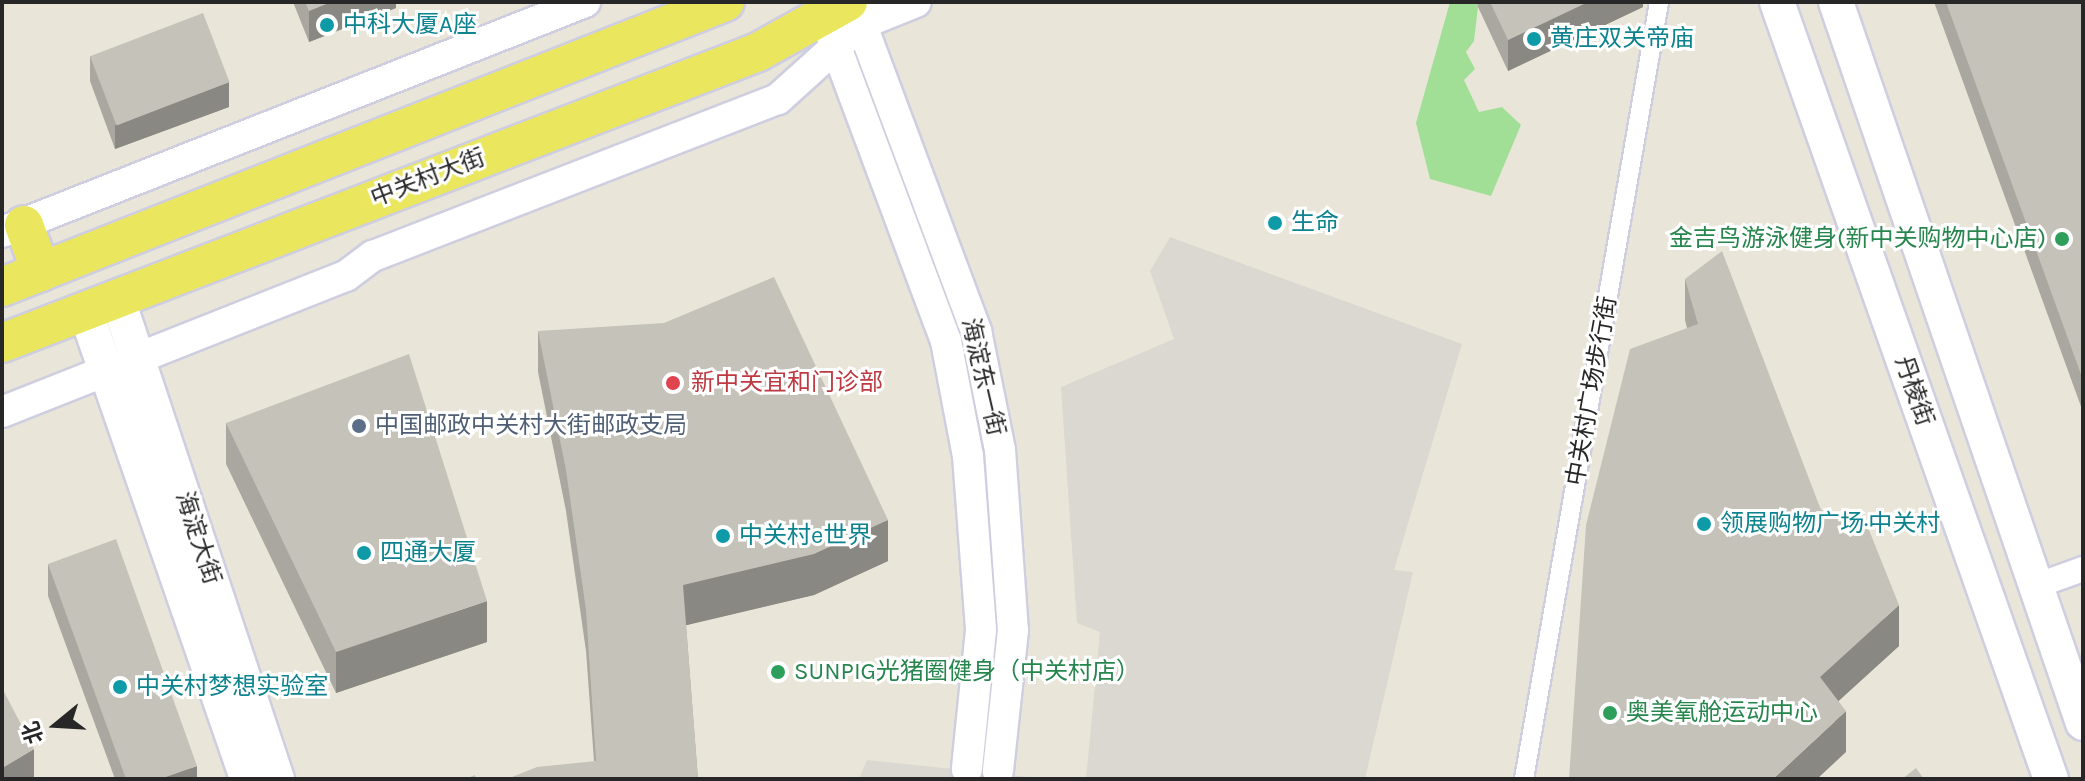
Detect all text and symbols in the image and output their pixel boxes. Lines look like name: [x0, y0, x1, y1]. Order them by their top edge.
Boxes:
place label: 中科大厦A座: [343, 11, 477, 39]
marker: 中科大厦A座: [318, 16, 336, 34]
place label: 黄庄双关帝庙: [1550, 25, 1694, 53]
marker: 黄庄双关帝庙: [1525, 30, 1543, 48]
street label: 中关村大街: [367, 143, 489, 213]
place label: 生命: [1291, 209, 1339, 237]
marker: 生命: [1266, 214, 1284, 232]
place label: 金吉鸟游泳健身(新中关购物中心店): [1669, 225, 2046, 253]
marker: 金吉鸟游泳健身(新中关购物中心店): [2053, 230, 2071, 248]
street label: 中关村广场步行街: [1561, 294, 1623, 488]
street label: 海淀东一街: [955, 315, 1011, 439]
street label: 丹棱街: [1889, 352, 1939, 430]
place label: 新中关宜和门诊部: [691, 369, 883, 397]
marker: 新中关宜和门诊部: [662, 372, 684, 394]
place label: 中国邮政中关村大街邮政支局: [375, 412, 687, 440]
marker: 中国邮政中关村大街邮政支局: [350, 417, 368, 435]
street label: 海淀大街: [169, 488, 227, 588]
place label: 领展购物广场·中关村: [1720, 510, 1940, 538]
marker: 领展购物广场·中关村: [1695, 515, 1713, 533]
place label: 中关村e世界: [739, 522, 871, 550]
marker: 中关村e世界: [714, 527, 732, 545]
place label: 四通大厦: [380, 539, 476, 567]
marker: 四通大厦: [355, 544, 373, 562]
place label: SUNPIG光猪圈健身（中关村店）: [794, 658, 1140, 686]
marker: SUNPIG光猪圈健身（中关村店）: [769, 663, 787, 681]
place label: 中关村梦想实验室: [136, 673, 328, 701]
marker: 中关村梦想实验室: [111, 678, 129, 696]
north arrow: [16, 685, 96, 765]
place label: 奥美氧舱运动中心: [1626, 699, 1818, 727]
marker: 奥美氧舱运动中心: [1601, 704, 1619, 722]
text: 北: [17, 718, 49, 747]

